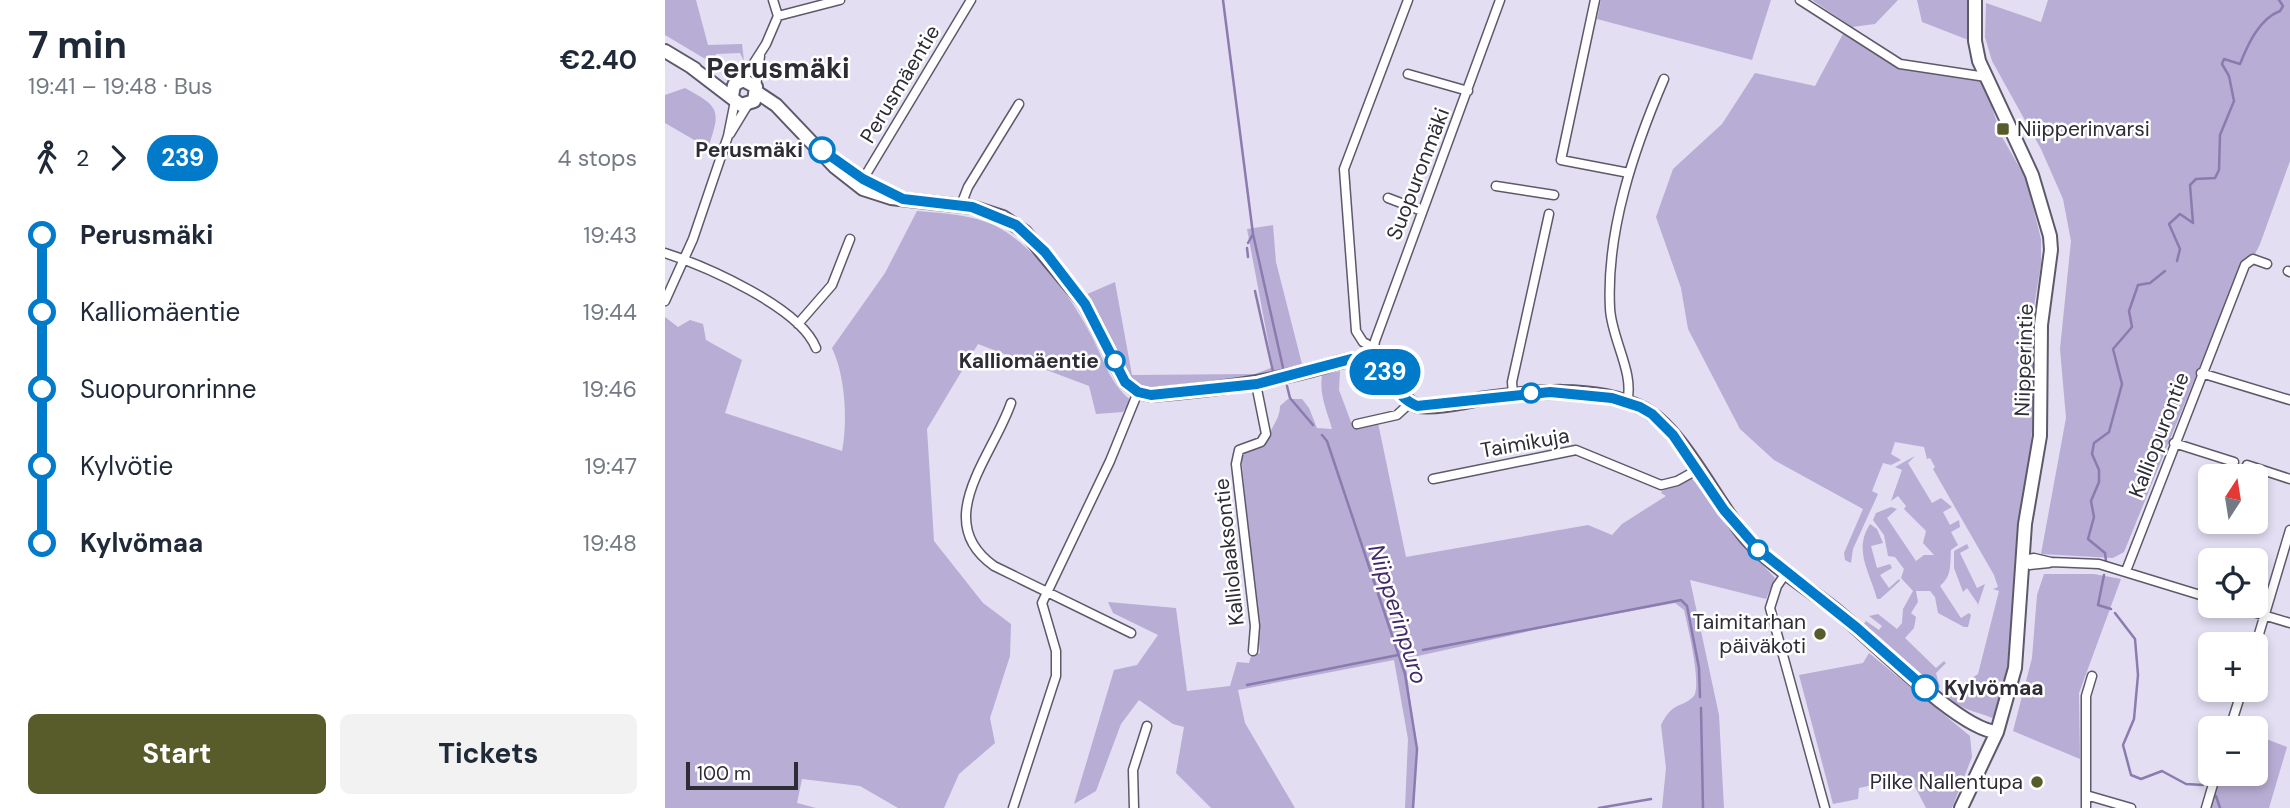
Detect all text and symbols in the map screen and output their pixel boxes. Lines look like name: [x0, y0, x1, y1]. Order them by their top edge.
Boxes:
text: 7 min: [28, 20, 127, 70]
street label: Perusmäentie: [854, 20, 946, 148]
text: €2.40: [560, 43, 637, 77]
district label: Perusmäki: [706, 50, 850, 87]
text: 19:41 – 19:48 · Bus: [28, 71, 213, 101]
street label: Suopuronmäki: [1380, 104, 1456, 244]
place label: Niipperinvarsi: [2017, 115, 2150, 143]
marker: Niipperinvarsi: [1995, 121, 2011, 137]
place label: Perusmäki: [695, 136, 803, 164]
marker: Perusmäki: [809, 137, 835, 163]
icon: walk: [28, 139, 66, 177]
icon: forward: [99, 139, 137, 177]
text: 239: [161, 142, 204, 173]
text: 2: [76, 143, 89, 173]
text: 4 stops: [558, 143, 637, 173]
text: Perusmäki: [80, 218, 213, 252]
text: 19:43: [583, 220, 637, 250]
text: Kalliomäentie: [80, 295, 240, 329]
text: 19:44: [583, 297, 637, 327]
street label: Niipperintie: [2008, 303, 2040, 417]
place label: Kalliomäentie: [959, 347, 1099, 375]
line badge: 239: [1345, 349, 1425, 395]
marker: Kalliomäentie: [1105, 351, 1125, 371]
text: 239: [1364, 356, 1407, 387]
street label: Kalliopurontie: [2122, 368, 2196, 502]
text: Suopuronrinne: [80, 372, 257, 406]
text: 19:46: [582, 374, 637, 404]
unlabelled marker: [1521, 383, 1541, 403]
street label: Taimikuja: [1478, 421, 1572, 465]
text: Kylvötie: [80, 449, 173, 483]
text: 19:47: [584, 451, 637, 481]
north arrow: [2198, 464, 2268, 534]
map controls: [2198, 464, 2268, 786]
street label: Kalliolaaksontie: [1207, 477, 1251, 627]
text: Kylvömaa: [80, 526, 203, 560]
text: 19:48: [583, 528, 637, 558]
water label: Niipperinpuro: [1361, 540, 1435, 688]
unlabelled marker: [1748, 540, 1768, 560]
button: locate: [2198, 548, 2268, 618]
place label: Taimitarhan päiväkoti: [1693, 608, 1806, 660]
marker: Taimitarhan päiväkoti: [1812, 626, 1828, 642]
button: +: [2198, 632, 2268, 702]
place label: Kylvömaa: [1944, 674, 2044, 702]
marker: Kylvömaa: [1912, 675, 1938, 701]
button: Start: [28, 714, 326, 794]
button: Tickets: [340, 714, 637, 794]
button: −: [2198, 716, 2268, 786]
scale bar: [686, 759, 798, 791]
text: 100 m: [697, 761, 751, 786]
place label: Pilke Nallentupa: [1870, 768, 2023, 796]
marker: Pilke Nallentupa: [2029, 774, 2045, 790]

